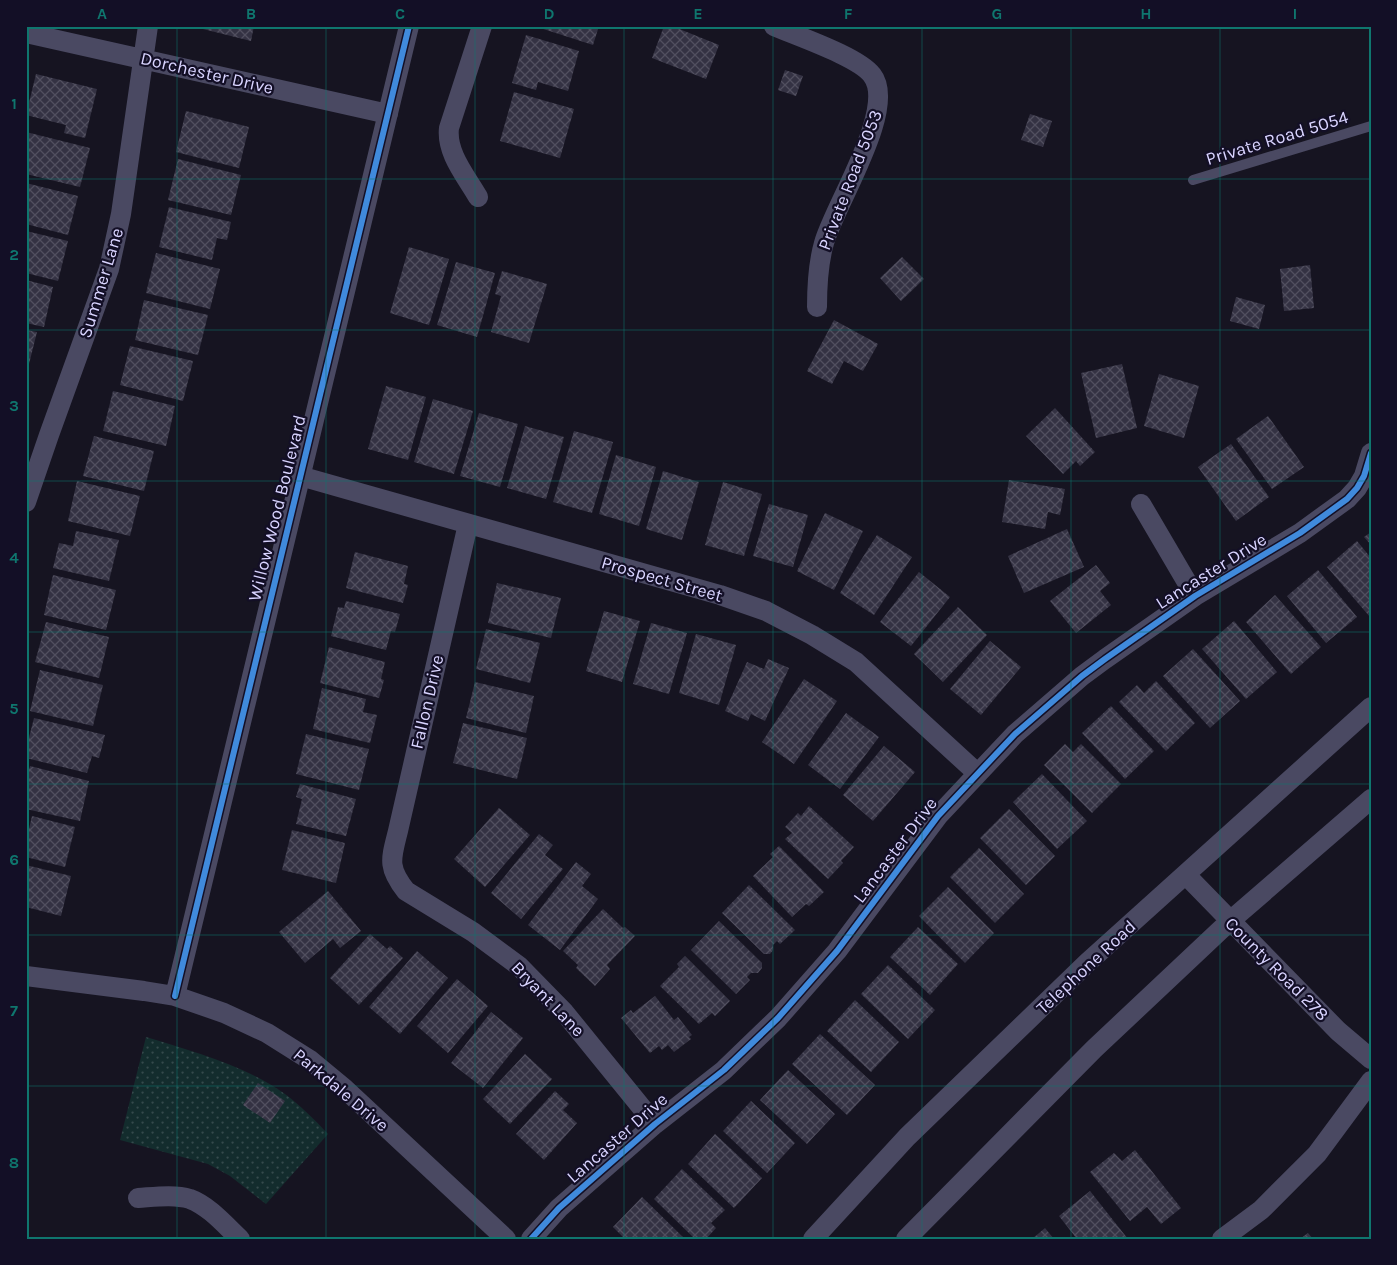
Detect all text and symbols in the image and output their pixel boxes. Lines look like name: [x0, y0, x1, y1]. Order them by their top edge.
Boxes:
text: A: [97, 4, 107, 23]
text: B: [246, 4, 256, 23]
text: C: [395, 4, 405, 23]
text: D: [544, 4, 555, 23]
text: E: [693, 4, 703, 23]
text: F: [844, 4, 853, 23]
text: G: [992, 4, 1002, 23]
text: H: [1140, 4, 1152, 23]
text: I: [1293, 4, 1297, 23]
street label: Dorchester Drive: [138, 47, 276, 99]
text: 1: [11, 94, 17, 113]
street label: Private Road 5054: [1203, 106, 1351, 170]
street label: Private Road 5053: [813, 107, 887, 253]
street label: Summer Lane: [74, 225, 128, 341]
text: 2: [9, 245, 19, 264]
text: 3: [9, 396, 19, 415]
street label: Willow Wood Boulevard: [243, 413, 311, 603]
street label: Lancaster Drive: [1151, 528, 1271, 614]
text: 4: [9, 548, 19, 567]
street label: Prospect Street: [599, 551, 725, 607]
street label: Fallon Drive: [405, 653, 449, 751]
text: 5: [9, 699, 19, 718]
street label: Lancaster Drive: [848, 793, 942, 907]
text: 6: [9, 850, 19, 869]
street label: County Road 278: [1221, 913, 1333, 1025]
street label: Telephone Road: [1032, 915, 1140, 1019]
street label: Bryant Lane: [507, 957, 589, 1041]
text: 7: [10, 1001, 18, 1020]
street label: Parkdale Drive: [289, 1044, 393, 1136]
street label: Lancaster Drive: [562, 1088, 672, 1188]
text: 8: [9, 1153, 19, 1172]

